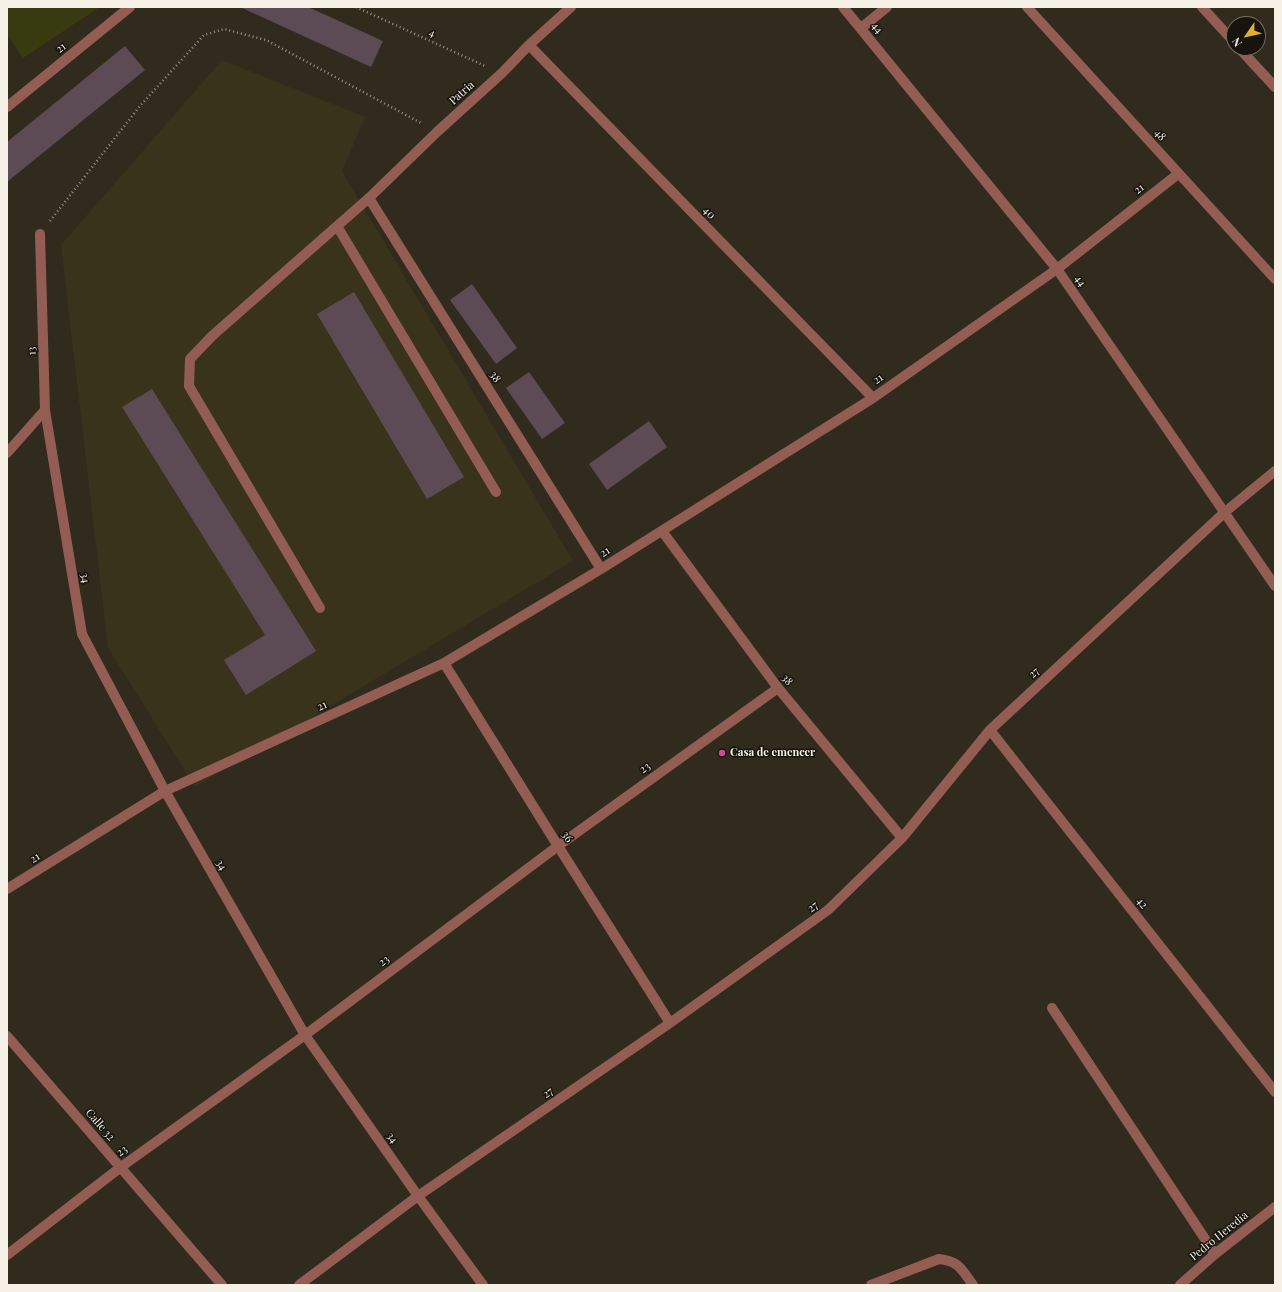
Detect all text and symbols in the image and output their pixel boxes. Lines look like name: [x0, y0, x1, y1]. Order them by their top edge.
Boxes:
north arrow: [1226, 16, 1266, 56]
street label: 44: [868, 20, 886, 36]
street label: 4: [427, 26, 437, 40]
text: N: [1228, 35, 1245, 50]
street label: 21: [53, 40, 69, 56]
street label: Patria: [447, 78, 477, 108]
street label: 48: [1151, 126, 1169, 144]
street label: 21: [1131, 181, 1147, 197]
street label: 40: [700, 204, 718, 222]
street label: 44: [1071, 273, 1089, 289]
street label: 13: [25, 346, 39, 356]
street label: 38: [487, 369, 503, 385]
street label: 21: [870, 371, 886, 387]
street label: 21: [598, 544, 612, 560]
street label: 34: [78, 572, 92, 584]
street label: 27: [1026, 665, 1042, 681]
street label: 38: [779, 672, 795, 688]
street label: 21: [315, 698, 329, 714]
place label: Casa de emencer: [730, 746, 815, 760]
marker: Casa de emencer: [717, 748, 727, 758]
street label: 23: [637, 760, 653, 776]
street label: 36: [559, 829, 575, 845]
street label: 21: [28, 850, 42, 866]
street label: 34: [213, 857, 229, 873]
street label: 42: [1134, 895, 1150, 911]
street label: 27: [805, 899, 821, 915]
street label: 23: [376, 953, 392, 969]
street label: 27: [540, 1085, 556, 1101]
street label: Calle 32: [83, 1106, 117, 1144]
street label: 34: [384, 1130, 400, 1146]
street label: 23: [114, 1143, 130, 1159]
street label: Pedro Heredia: [1187, 1209, 1251, 1263]

